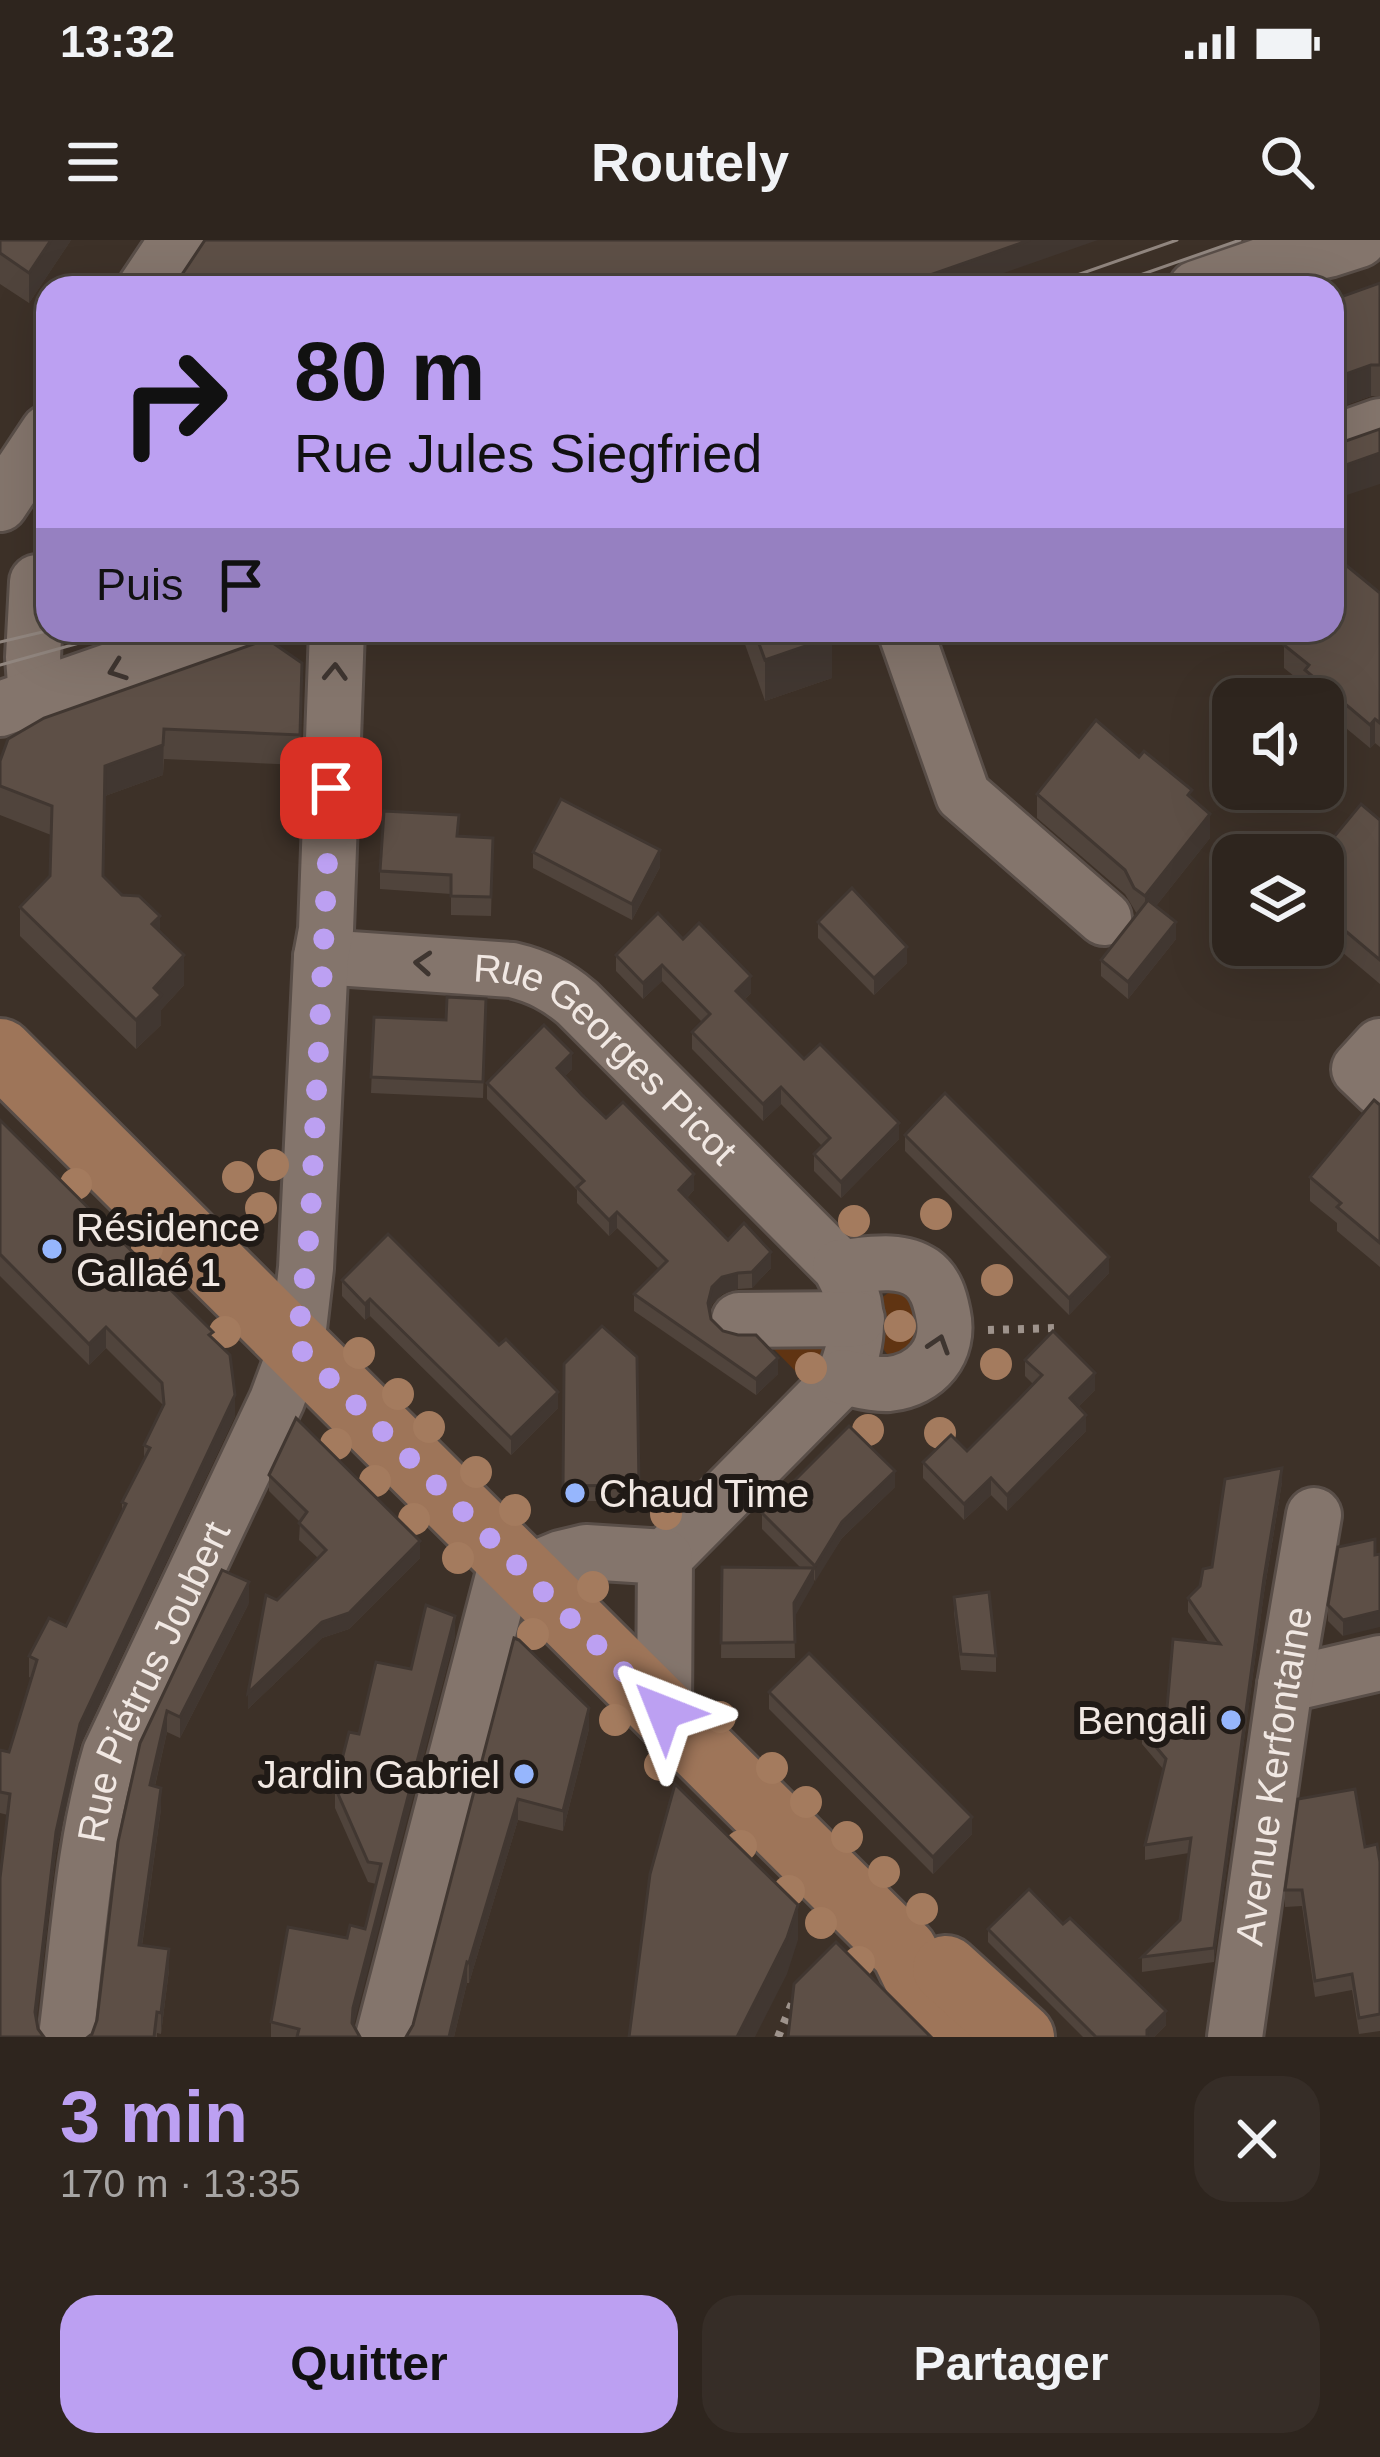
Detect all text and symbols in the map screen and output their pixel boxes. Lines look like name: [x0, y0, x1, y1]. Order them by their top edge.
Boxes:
text: 13:32: [60, 16, 175, 67]
icon: menu: [60, 129, 126, 195]
icon: search: [1254, 129, 1320, 195]
text: Routely: [591, 132, 789, 192]
icon: right: [96, 324, 252, 480]
text: 80 m: [294, 324, 485, 418]
text: Rue Jules Siegfried: [294, 423, 762, 483]
icon: arrive: [208, 552, 274, 618]
text: Puis: [96, 559, 184, 610]
one-way arrow: [108, 656, 129, 680]
one-way arrow: [322, 662, 348, 681]
map controls: [1212, 678, 1344, 966]
button: sound: [1212, 678, 1344, 810]
pin: [280, 737, 382, 839]
icon: arrive: [298, 755, 364, 821]
button: layers: [1212, 834, 1344, 966]
street label: Rue Georges Picot: [472, 946, 746, 1173]
one-way arrow: [413, 950, 432, 976]
place label: Résidence Gallaé 1: [76, 1206, 260, 1294]
marker: Résidence Gallaé 1: [39, 1236, 65, 1262]
one-way arrow: [925, 1334, 950, 1355]
place label: Chaud Time: [599, 1472, 809, 1515]
marker: Chaud Time: [562, 1480, 588, 1506]
street label: Rue Piétrus Joubert: [69, 1514, 238, 1846]
street label: Avenue Kerfontaine: [1227, 1603, 1320, 1948]
position arrow: [601, 1649, 727, 1775]
place label: Bengali: [1077, 1699, 1207, 1742]
marker: Bengali: [1218, 1707, 1244, 1733]
place label: Jardin Gabriel: [257, 1753, 500, 1796]
marker: Jardin Gabriel: [511, 1761, 537, 1787]
button: close: [1194, 2076, 1320, 2202]
text: 3 min: [60, 2077, 248, 2157]
text: 170 m · 13:35: [60, 2162, 301, 2205]
button: Quitter: [60, 2295, 678, 2433]
button: Partager: [702, 2295, 1320, 2433]

